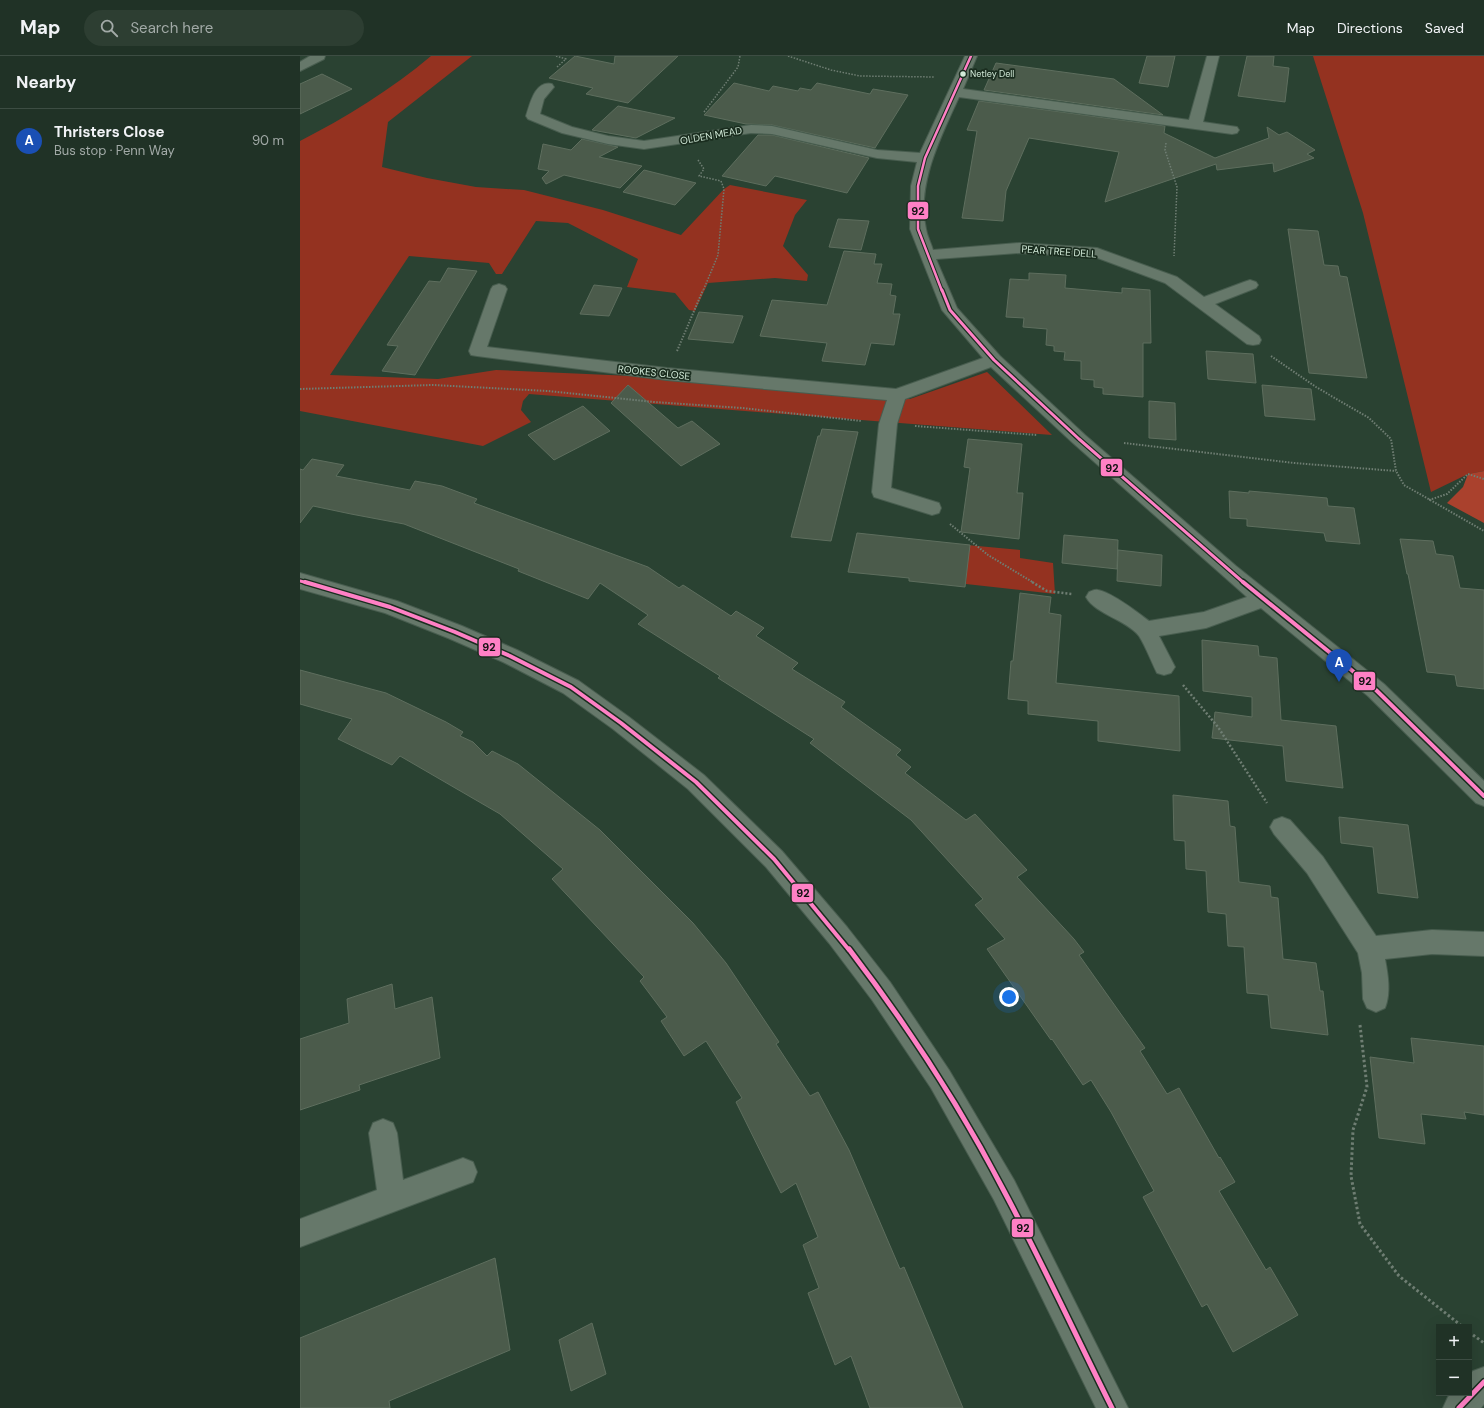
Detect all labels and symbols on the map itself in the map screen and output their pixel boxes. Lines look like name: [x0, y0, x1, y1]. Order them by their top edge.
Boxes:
place label: Netley Dell: [970, 68, 1014, 80]
marker: Netley Dell: [958, 69, 968, 79]
street label: OLDEN MEAD: [679, 124, 743, 147]
line badge: 92: [907, 201, 929, 220]
text: 92: [911, 204, 925, 218]
street label: PEAR TREE DELL: [1021, 242, 1097, 261]
street label: ROOKES CLOSE: [617, 362, 691, 383]
line badge: 92: [1100, 458, 1123, 477]
text: 92: [1105, 461, 1119, 475]
line badge: 92: [478, 637, 501, 657]
text: 92: [482, 640, 496, 654]
pin: A: [1326, 649, 1352, 682]
line badge: 92: [1353, 671, 1376, 691]
text: 92: [1358, 674, 1372, 688]
line badge: 92: [791, 883, 814, 903]
text: 92: [796, 886, 810, 900]
your location: [999, 987, 1019, 1007]
line badge: 92: [1011, 1218, 1034, 1238]
text: 92: [1016, 1221, 1030, 1235]

